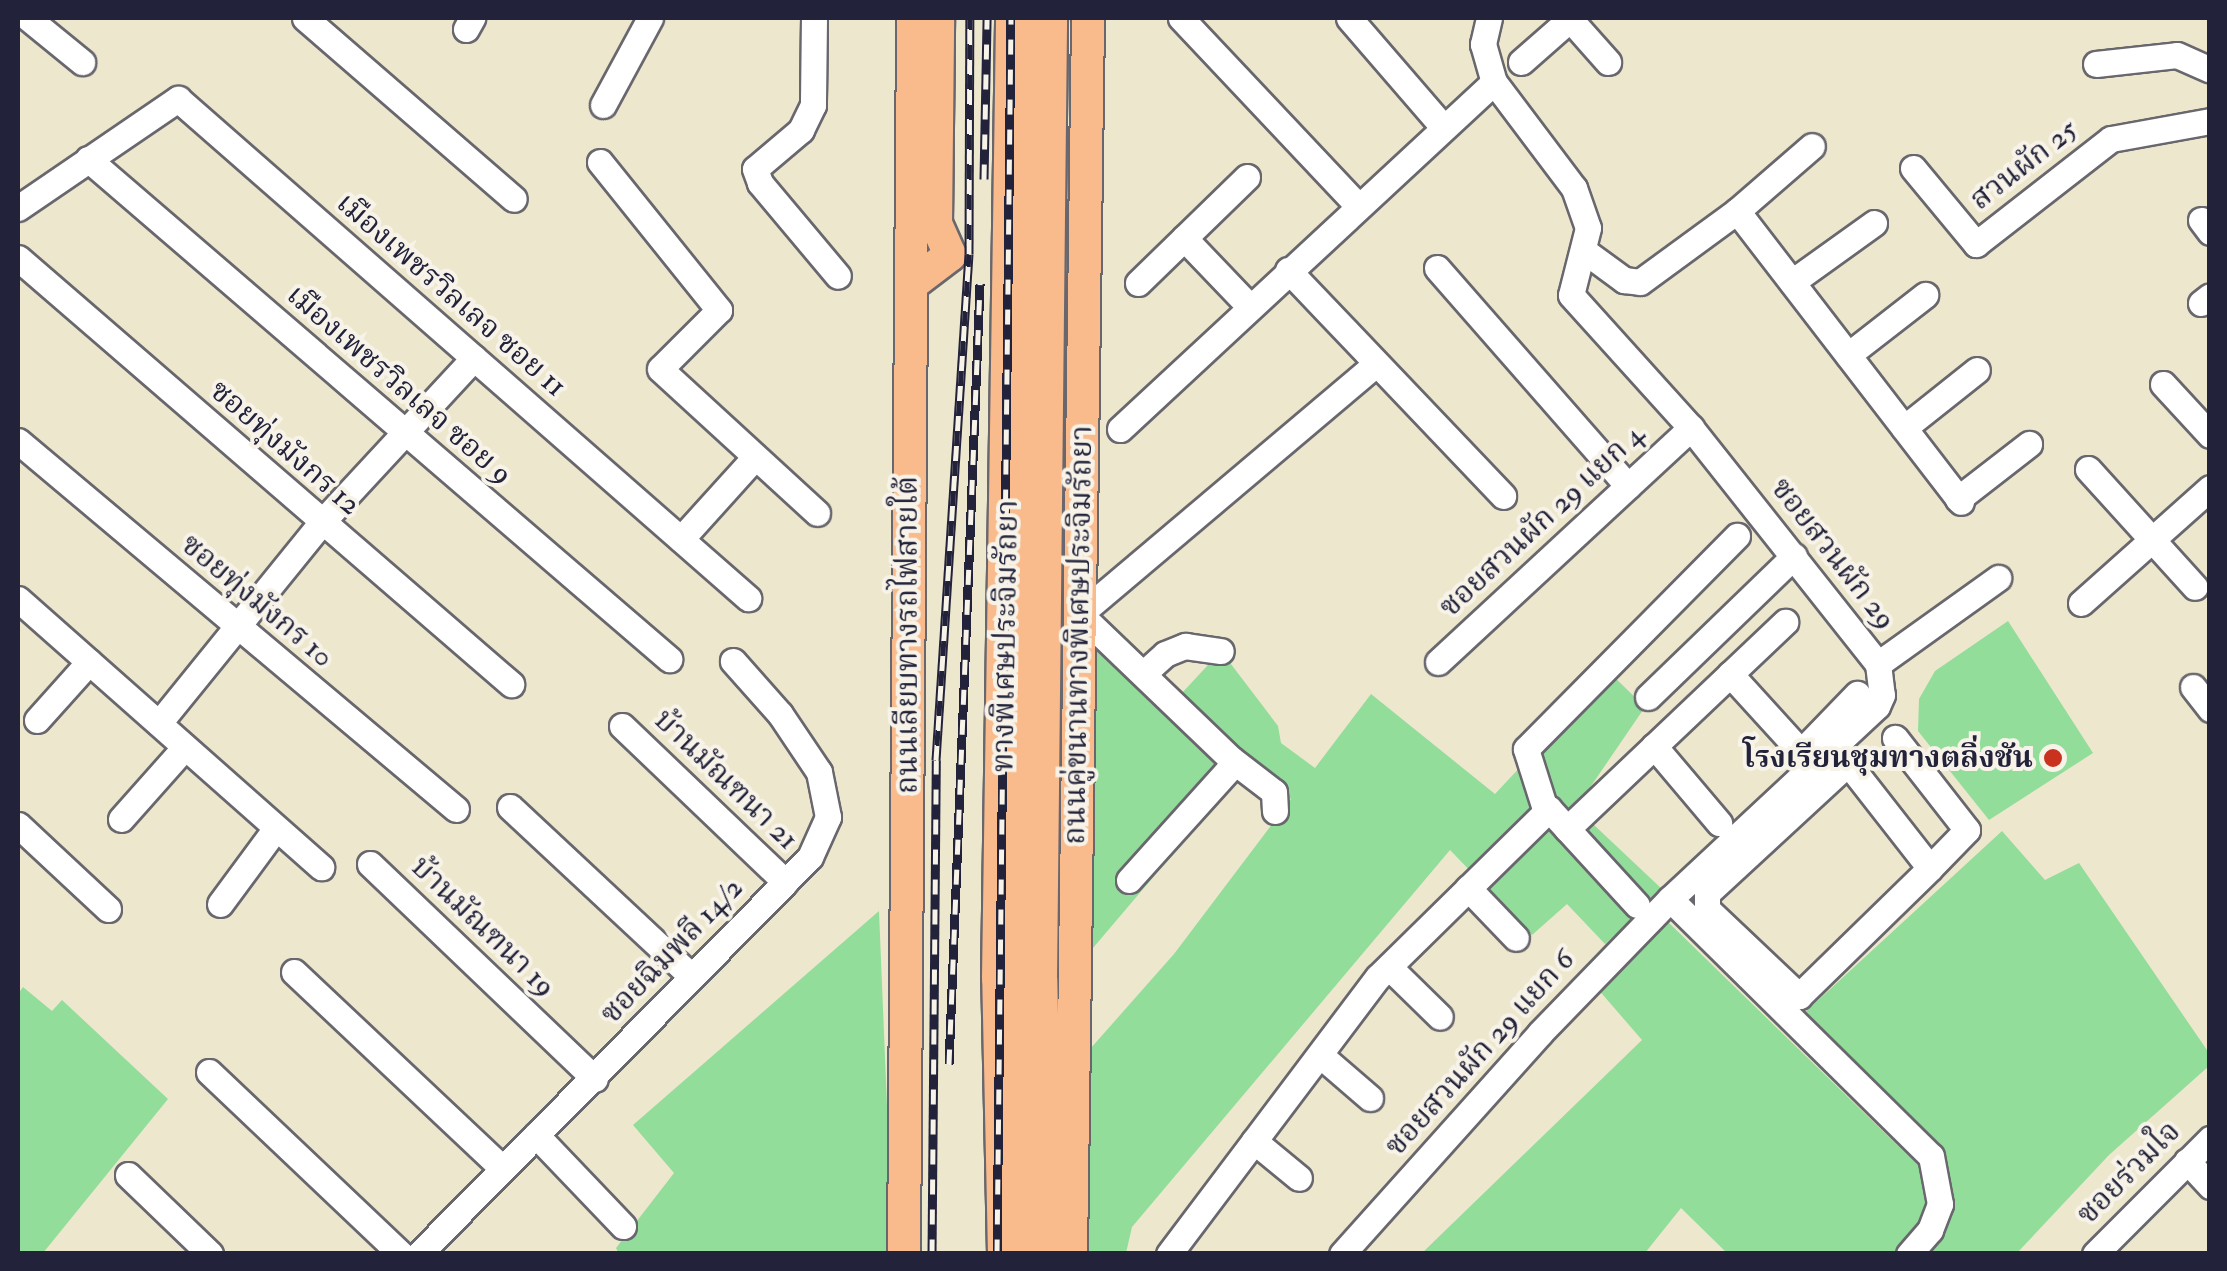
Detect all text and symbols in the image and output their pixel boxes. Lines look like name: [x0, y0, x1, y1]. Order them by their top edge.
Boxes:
street label: สวนผัก 25: [1963, 112, 2085, 218]
street label: เมืองเพชรวิลเลจ ซอย 11: [329, 185, 573, 405]
street label: เมืองเพชรวิลเลจ ซอย 9: [279, 277, 519, 493]
street label: ซอยทุ่งมังกร 12: [202, 373, 368, 523]
street label: ซอยสวนผัก 29 แยก 4: [1432, 417, 1652, 625]
street label: ถนนคู่ขนานทางพิเศษประจิมรัถยา: [1057, 425, 1101, 845]
street label: ซอยสวนผัก 29: [1763, 471, 1903, 637]
street label: ถนนเลียบทางรถไฟสายใต้: [890, 476, 926, 794]
street label: ทางพิเศษประจิมรัถยา: [986, 500, 1026, 772]
street label: ซอยทุ่งมังกร 10: [173, 527, 341, 675]
street label: บ้านมัณฑนา 21: [646, 702, 806, 858]
place label: โรงเรียนชุมทางตลิ่งชัน: [1743, 740, 2033, 776]
marker: โรงเรียนชุมทางตลิ่งชัน: [2042, 747, 2064, 769]
street label: บ้านมัณฑนา 19: [403, 849, 563, 1005]
street label: ซอยฉิมพลี 14/2: [593, 870, 751, 1032]
street label: ซอยสวนผัก 29 แยก 6: [1378, 942, 1582, 1164]
street label: ซอยร่วมใจ: [2070, 1114, 2188, 1232]

